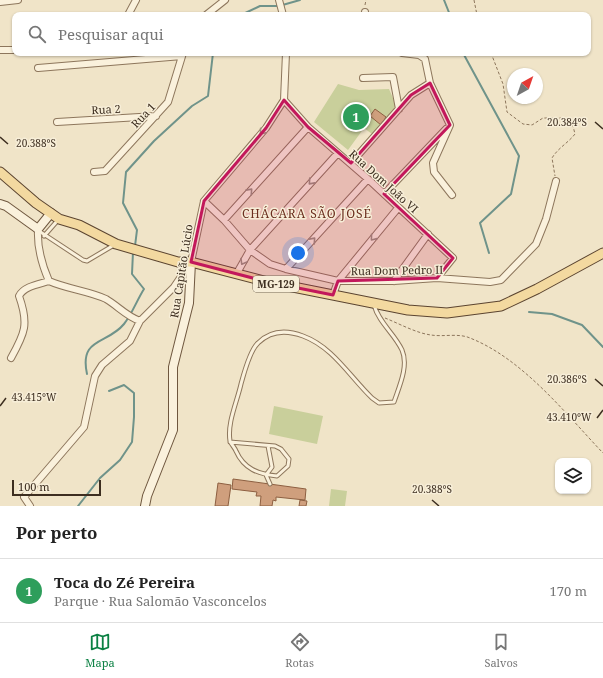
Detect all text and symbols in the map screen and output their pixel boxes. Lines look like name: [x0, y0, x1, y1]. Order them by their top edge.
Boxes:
search box: [12, 12, 591, 56]
icon: search: [26, 23, 48, 45]
text: Pesquisar aqui: [58, 24, 164, 44]
north arrow: [507, 68, 543, 104]
street label: Rua 1: [127, 99, 159, 131]
street label: Rua 2: [91, 101, 121, 117]
pin: 1: [343, 102, 369, 132]
text: 20.384°S: [547, 115, 587, 129]
one-way arrow: [260, 127, 267, 135]
text: 20.388°S: [16, 136, 56, 150]
street label: Rua Dom João VI: [346, 146, 422, 216]
one-way arrow: [309, 177, 316, 185]
one-way arrow: [246, 188, 253, 196]
district label: CHÁCARA SÃO JOSÉ: [242, 205, 372, 222]
street label: Rua Capitão Lúcio: [166, 223, 196, 319]
one-way arrow: [371, 233, 378, 241]
one-way arrow: [308, 238, 315, 245]
your location: [288, 243, 308, 263]
one-way arrow: [241, 258, 248, 265]
street label: Rua Dom Pedro II: [351, 262, 443, 278]
road number: MG-129: [253, 276, 299, 292]
text: 20.386°S: [547, 372, 587, 386]
text: 43.415°W: [12, 390, 57, 404]
text: 43.410°W: [547, 410, 592, 424]
map controls: [555, 458, 591, 494]
button: layers: [555, 458, 591, 494]
scale bar: [12, 478, 101, 497]
text: 100 m: [18, 479, 50, 494]
text: 20.388°S: [412, 482, 452, 496]
text: Por perto: [16, 521, 98, 544]
text: Toca do Zé Pereira: [54, 572, 195, 592]
text: 1: [25, 582, 33, 600]
text: 170 m: [550, 582, 587, 600]
text: Parque · Rua Salomão Vasconcelos: [54, 592, 267, 610]
tab: Mapa: [85, 631, 115, 670]
tab: Rotas: [285, 631, 314, 670]
tab: Salvos: [484, 631, 518, 670]

